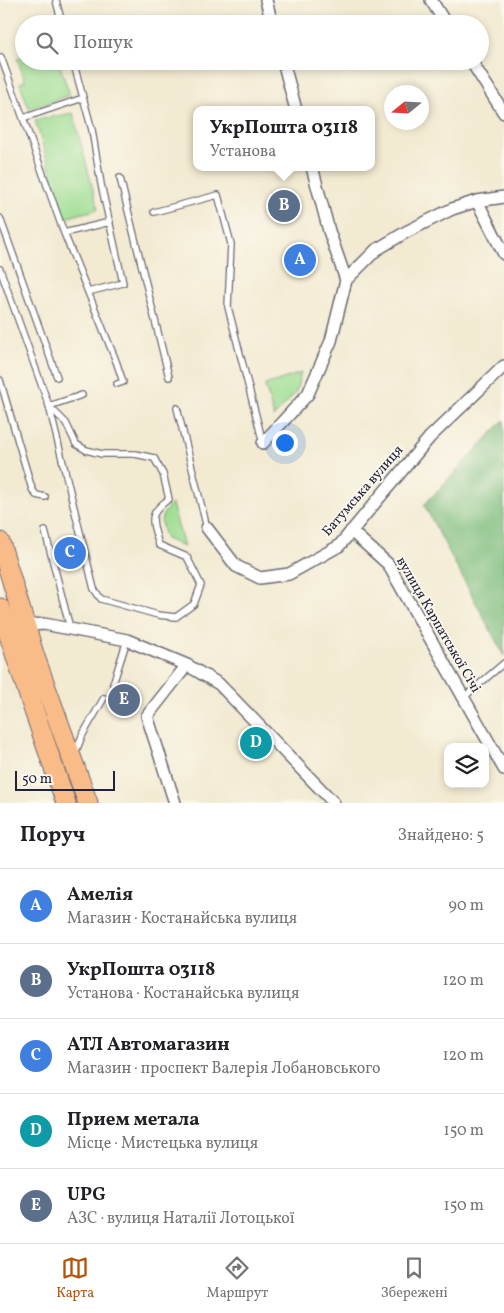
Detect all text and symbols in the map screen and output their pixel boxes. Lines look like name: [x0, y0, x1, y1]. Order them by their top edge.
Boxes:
search box: [15, 15, 489, 70]
icon: search: [33, 29, 61, 57]
text: Пошук: [73, 30, 133, 56]
north arrow: [384, 85, 429, 130]
popup: [193, 106, 375, 171]
text: УкрПошта 03118: [210, 115, 358, 141]
text: Установа: [210, 141, 276, 163]
pin: B: [268, 187, 300, 225]
pin: A: [284, 241, 316, 279]
your location: [272, 430, 298, 456]
street label: Батумська вулиця: [318, 441, 408, 541]
pin: C: [54, 534, 86, 572]
street label: вулиця Карпатської Січі: [391, 553, 485, 697]
pin: E: [108, 681, 140, 719]
pin: D: [240, 724, 272, 762]
map controls: [444, 743, 489, 788]
button: layers: [444, 743, 489, 788]
scale bar: [15, 768, 115, 791]
text: 50 m: [22, 770, 52, 789]
text: Поруч: [20, 821, 85, 850]
text: Знайдено: 5: [398, 825, 484, 847]
text: Амелія: [67, 882, 133, 908]
text: A: [30, 895, 42, 917]
text: 90 m: [448, 895, 484, 917]
text: Магазин · Костанайська вулиця: [67, 908, 297, 930]
text: УкрПошта 03118: [67, 957, 215, 983]
text: B: [31, 970, 41, 992]
text: 120 m: [442, 970, 484, 992]
text: Установа · Костанайська вулиця: [67, 983, 299, 1005]
text: АТЛ Автомагазин: [67, 1032, 230, 1058]
text: C: [31, 1045, 41, 1067]
text: 120 m: [442, 1045, 484, 1067]
text: Магазин · проспект Валерія Лобановського: [67, 1058, 381, 1080]
text: Прием метала: [67, 1107, 200, 1133]
text: D: [30, 1120, 42, 1142]
text: 150 m: [443, 1120, 484, 1142]
text: Місце · Мистецька вулиця: [67, 1133, 258, 1155]
text: UPG: [67, 1182, 106, 1208]
text: E: [31, 1195, 41, 1217]
text: 150 m: [443, 1195, 484, 1217]
text: АЗС · вулиця Наталії Лотоцької: [67, 1208, 295, 1230]
tab: Карта: [56, 1254, 94, 1303]
tab: Маршрут: [207, 1254, 268, 1303]
tab: Збережені: [381, 1254, 448, 1303]

